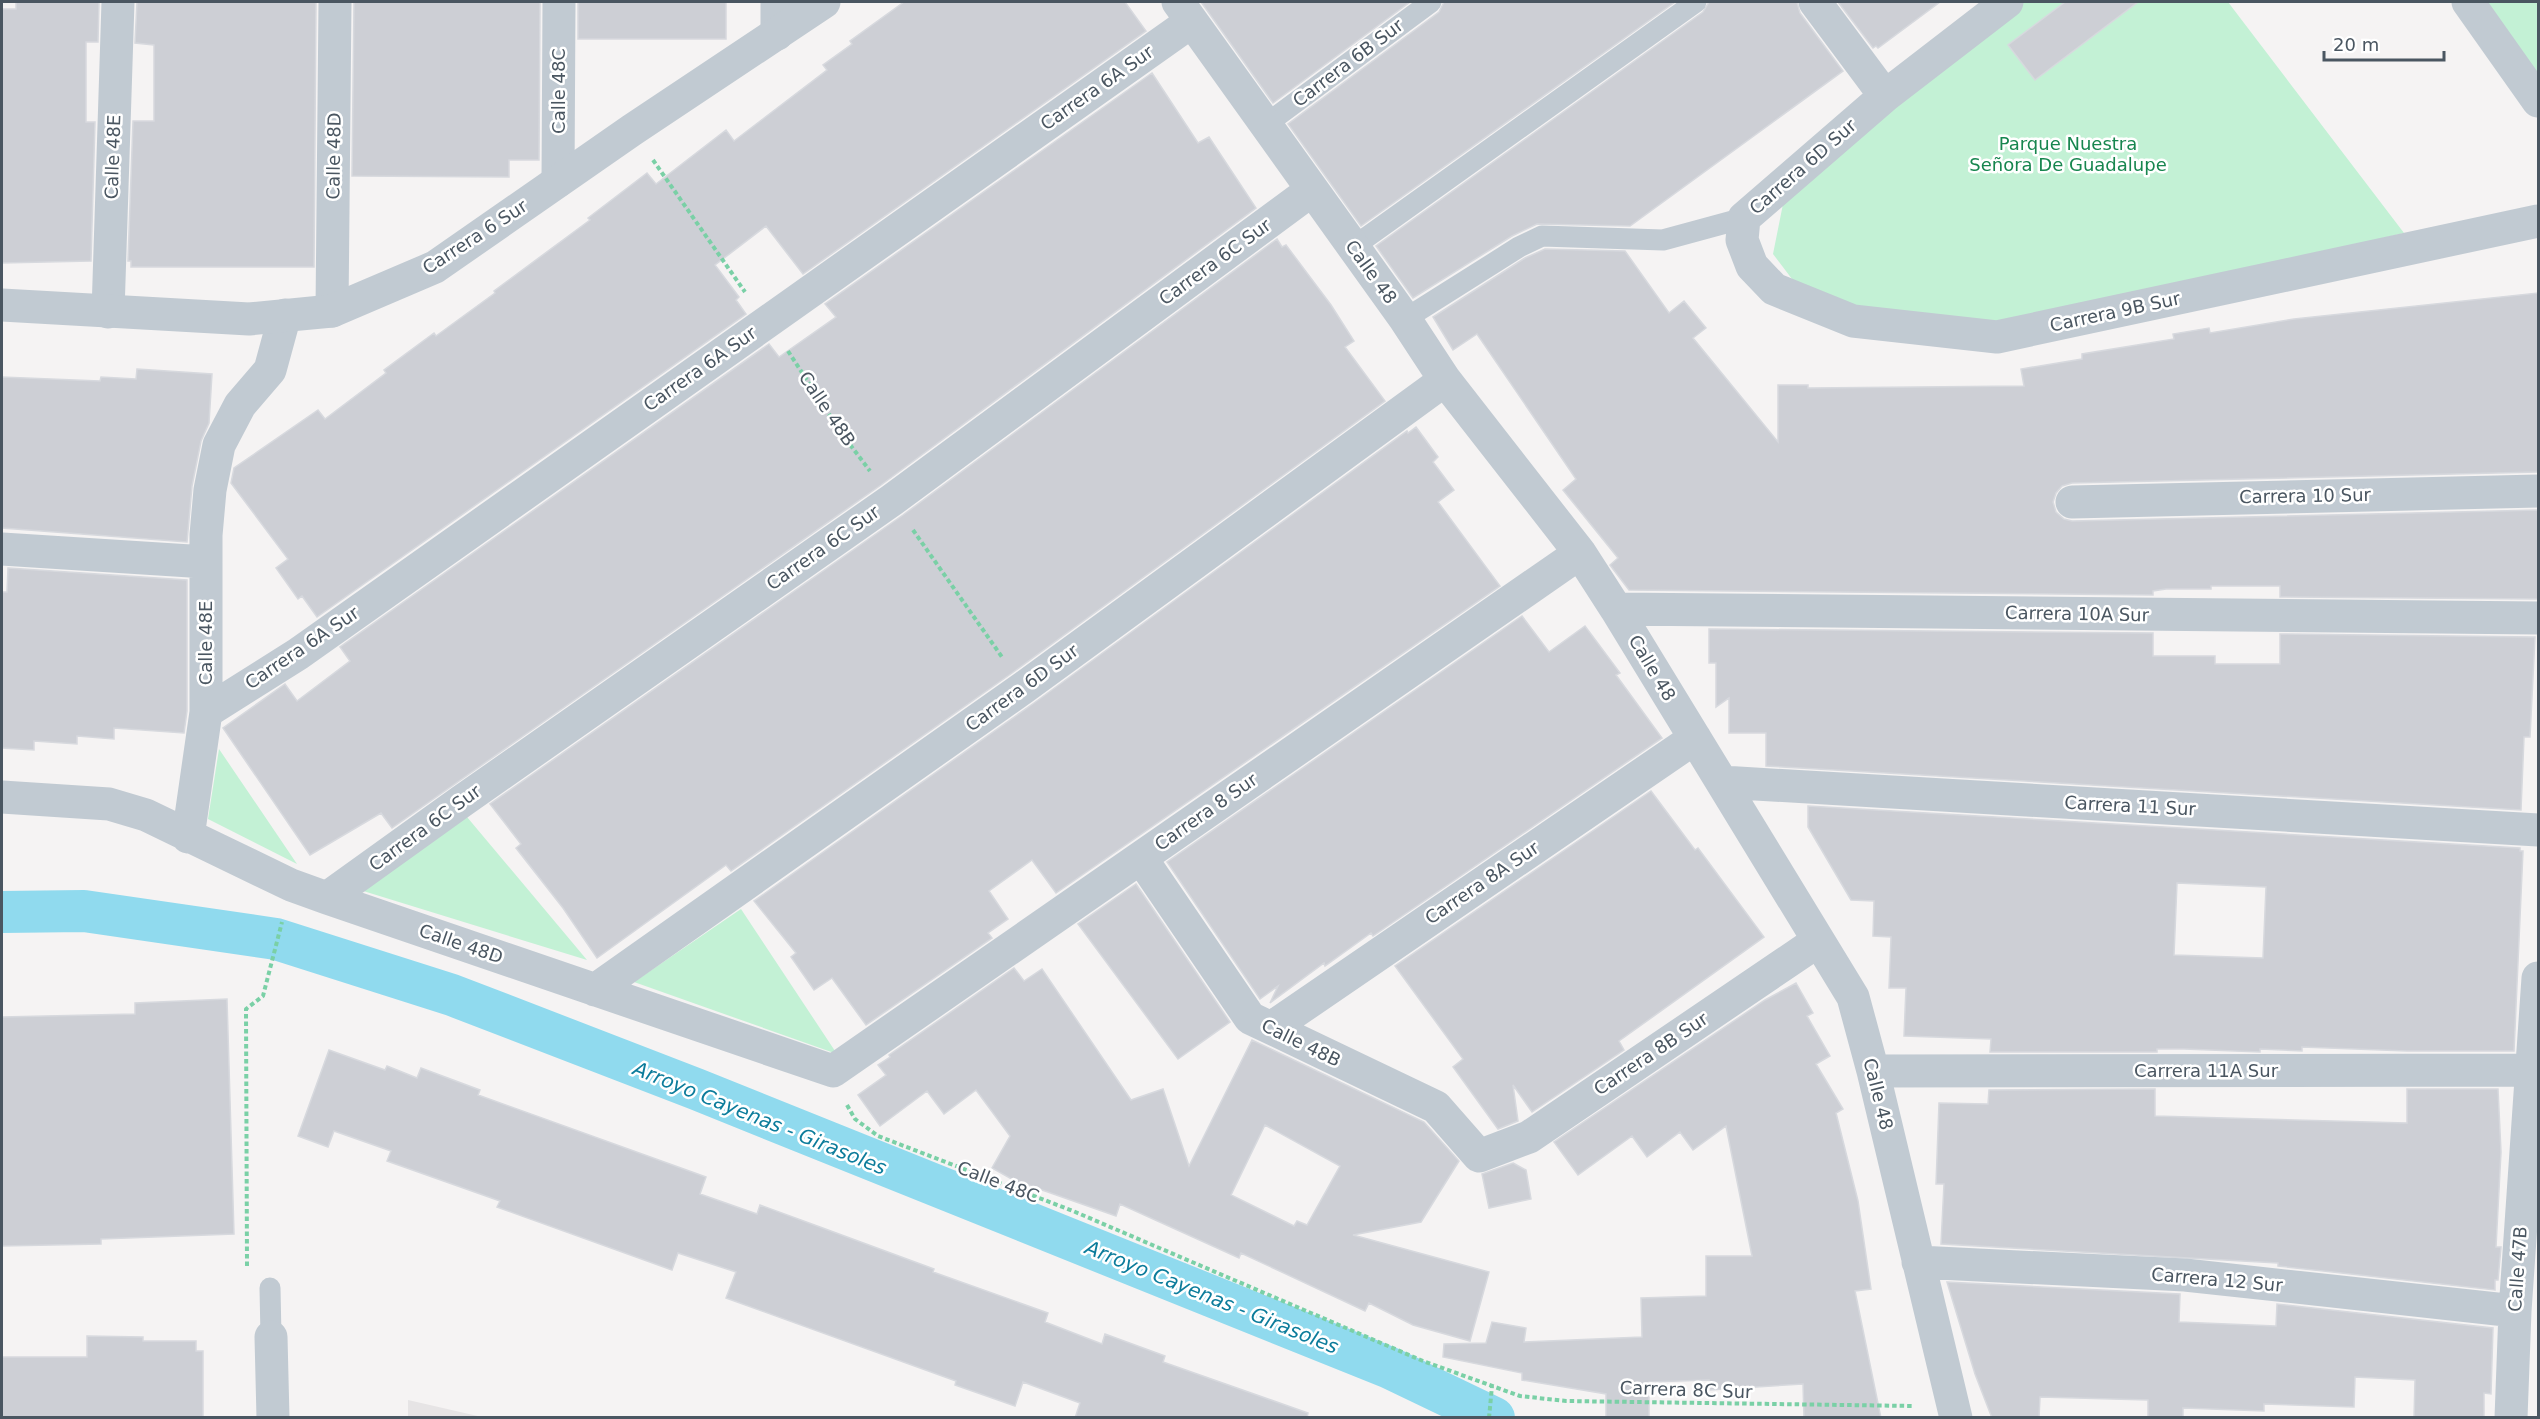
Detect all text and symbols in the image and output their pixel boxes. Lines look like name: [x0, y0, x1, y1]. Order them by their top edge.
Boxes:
street label: Carrera 6B Sur: [1288, 14, 1407, 111]
scale bar: [2324, 24, 2444, 62]
text: 20 m: [2333, 34, 2379, 55]
street label: Carrera 6A Sur: [1036, 41, 1158, 134]
street label: Calle 48C: [548, 48, 569, 134]
street label: Calle 48D: [322, 112, 345, 200]
street label: Calle 48E: [101, 114, 124, 200]
street label: Carrera 6D Sur: [1745, 114, 1861, 219]
park label: Parque Nuestra Señora De Guadalupe: [1969, 133, 2167, 175]
street label: Carrera 6 Sur: [419, 195, 531, 278]
street label: Carrera 6C Sur: [1155, 214, 1275, 309]
street label: Calle 48: [1341, 236, 1401, 308]
street label: Carrera 9B Sur: [2048, 287, 2183, 336]
street label: Carrera 6A Sur: [639, 322, 761, 415]
street label: Calle 48B: [795, 367, 860, 450]
street label: Carrera 10 Sur: [2239, 484, 2372, 507]
street label: Carrera 6C Sur: [762, 501, 884, 594]
street label: Calle 48E: [195, 601, 216, 685]
street label: Carrera 6A Sur: [241, 601, 363, 693]
street label: Carrera 10A Sur: [2005, 602, 2150, 625]
street label: Calle 48: [1625, 631, 1680, 705]
street label: Carrera 6D Sur: [961, 639, 1083, 736]
street label: Carrera 8 Sur: [1150, 768, 1262, 855]
street label: Carrera 6C Sur: [365, 780, 485, 875]
street label: Carrera 11 Sur: [2064, 792, 2197, 819]
street label: Carrera 8A Sur: [1421, 836, 1543, 928]
street label: Calle 48D: [417, 919, 506, 968]
street label: Carrera 8B Sur: [1590, 1007, 1712, 1099]
street label: Calle 48B: [1258, 1014, 1344, 1071]
water label: Arroyo Cayenas - Girasoles: [628, 1055, 890, 1180]
street label: Calle 48: [1859, 1056, 1898, 1132]
street label: Carrera 11A Sur: [2134, 1060, 2279, 1081]
street label: Calle 48C: [954, 1156, 1042, 1207]
street label: Calle 47B: [2504, 1226, 2531, 1312]
water label: Arroyo Cayenas - Girasoles: [1080, 1234, 1342, 1359]
street label: Carrera 12 Sur: [2150, 1263, 2284, 1296]
street label: Carrera 8C Sur: [1619, 1377, 1753, 1402]

